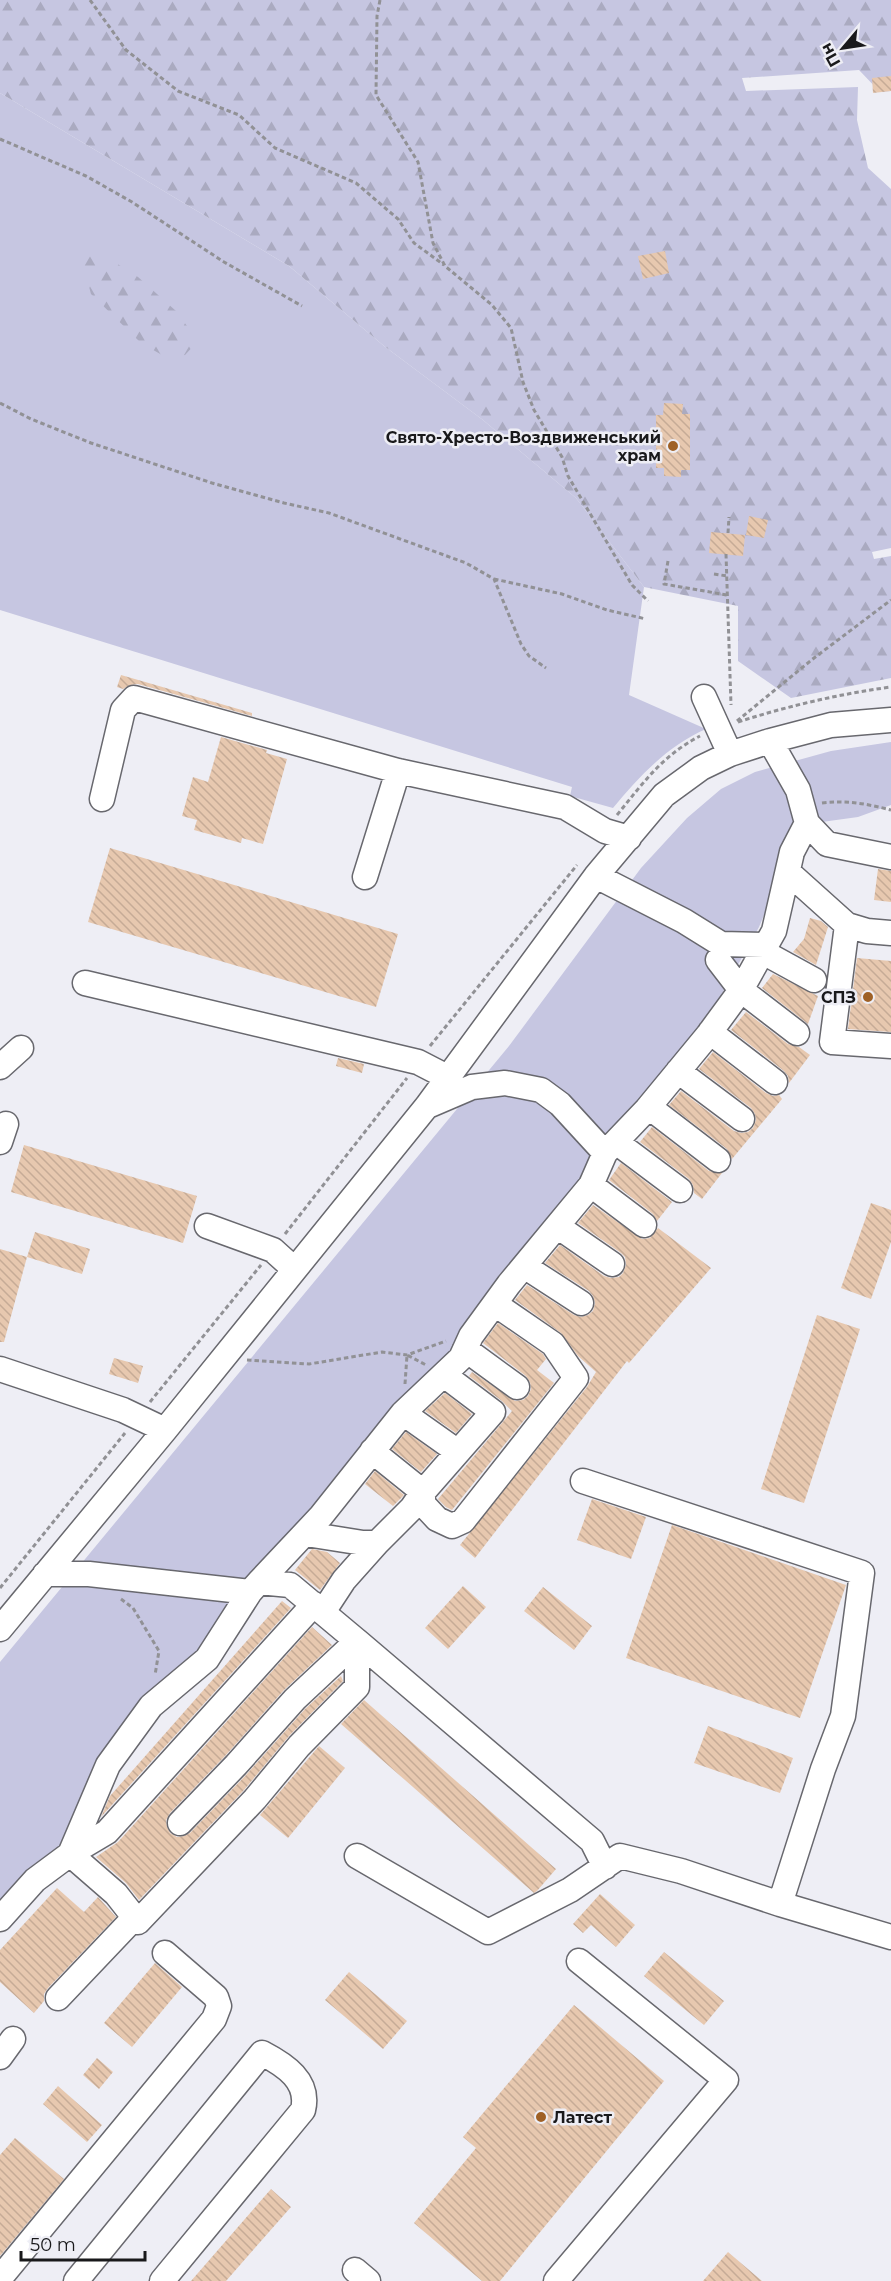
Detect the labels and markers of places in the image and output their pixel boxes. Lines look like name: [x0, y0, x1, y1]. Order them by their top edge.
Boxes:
place label: Свято-Хресто-Воздвиженський храм: [386, 428, 661, 465]
marker: Свято-Хресто-Воздвиженський храм: [666, 439, 680, 453]
place label: СПЗ: [821, 988, 856, 1007]
marker: СПЗ: [861, 990, 875, 1004]
place label: Латест: [553, 2108, 612, 2127]
marker: Латест: [534, 2110, 548, 2124]

